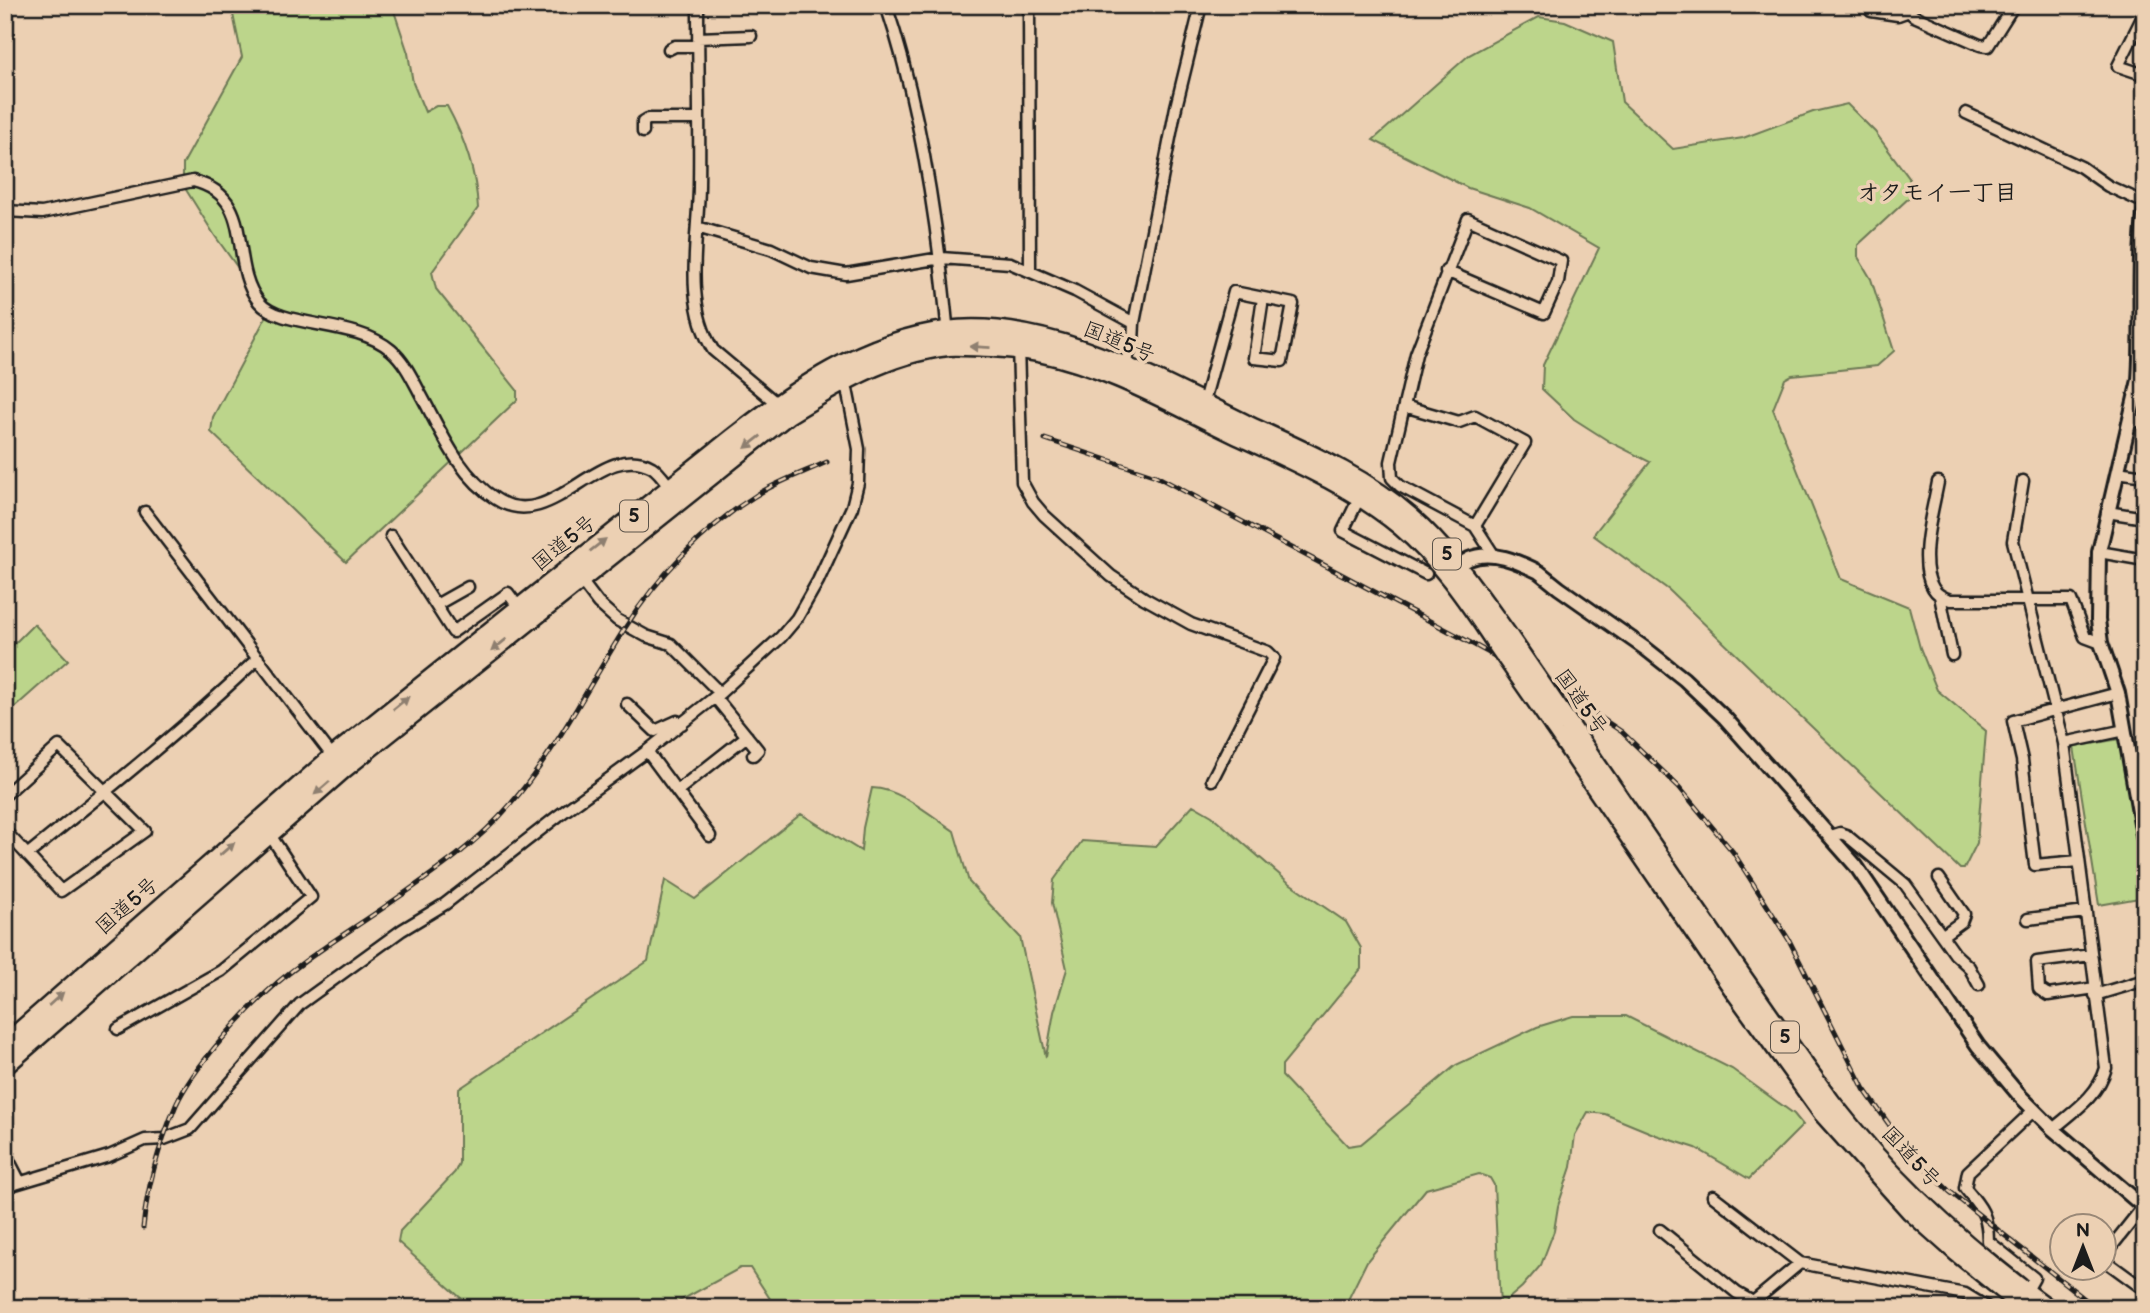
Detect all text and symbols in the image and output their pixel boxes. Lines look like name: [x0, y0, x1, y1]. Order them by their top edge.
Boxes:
district label: オタモイ一丁目: [1857, 179, 2017, 207]
street label: 国道5号: [1080, 316, 1158, 368]
one-way arrow: [969, 341, 991, 352]
one-way arrow: [745, 434, 763, 449]
road number: 5: [620, 500, 648, 531]
street label: 国道5号: [527, 510, 601, 576]
one-way arrow: [588, 537, 606, 552]
road number: 5: [1433, 538, 1461, 569]
one-way arrow: [490, 637, 508, 652]
street label: 国道5号: [1549, 664, 1613, 740]
one-way arrow: [392, 695, 410, 710]
one-way arrow: [313, 780, 331, 796]
one-way arrow: [218, 841, 236, 857]
street label: 国道5号: [90, 872, 164, 940]
one-way arrow: [47, 991, 65, 1007]
road number: 5: [1771, 1021, 1799, 1052]
street label: 国道5号: [1876, 1121, 1946, 1193]
north arrow: [2048, 1212, 2118, 1282]
text: N: [2076, 1220, 2090, 1243]

